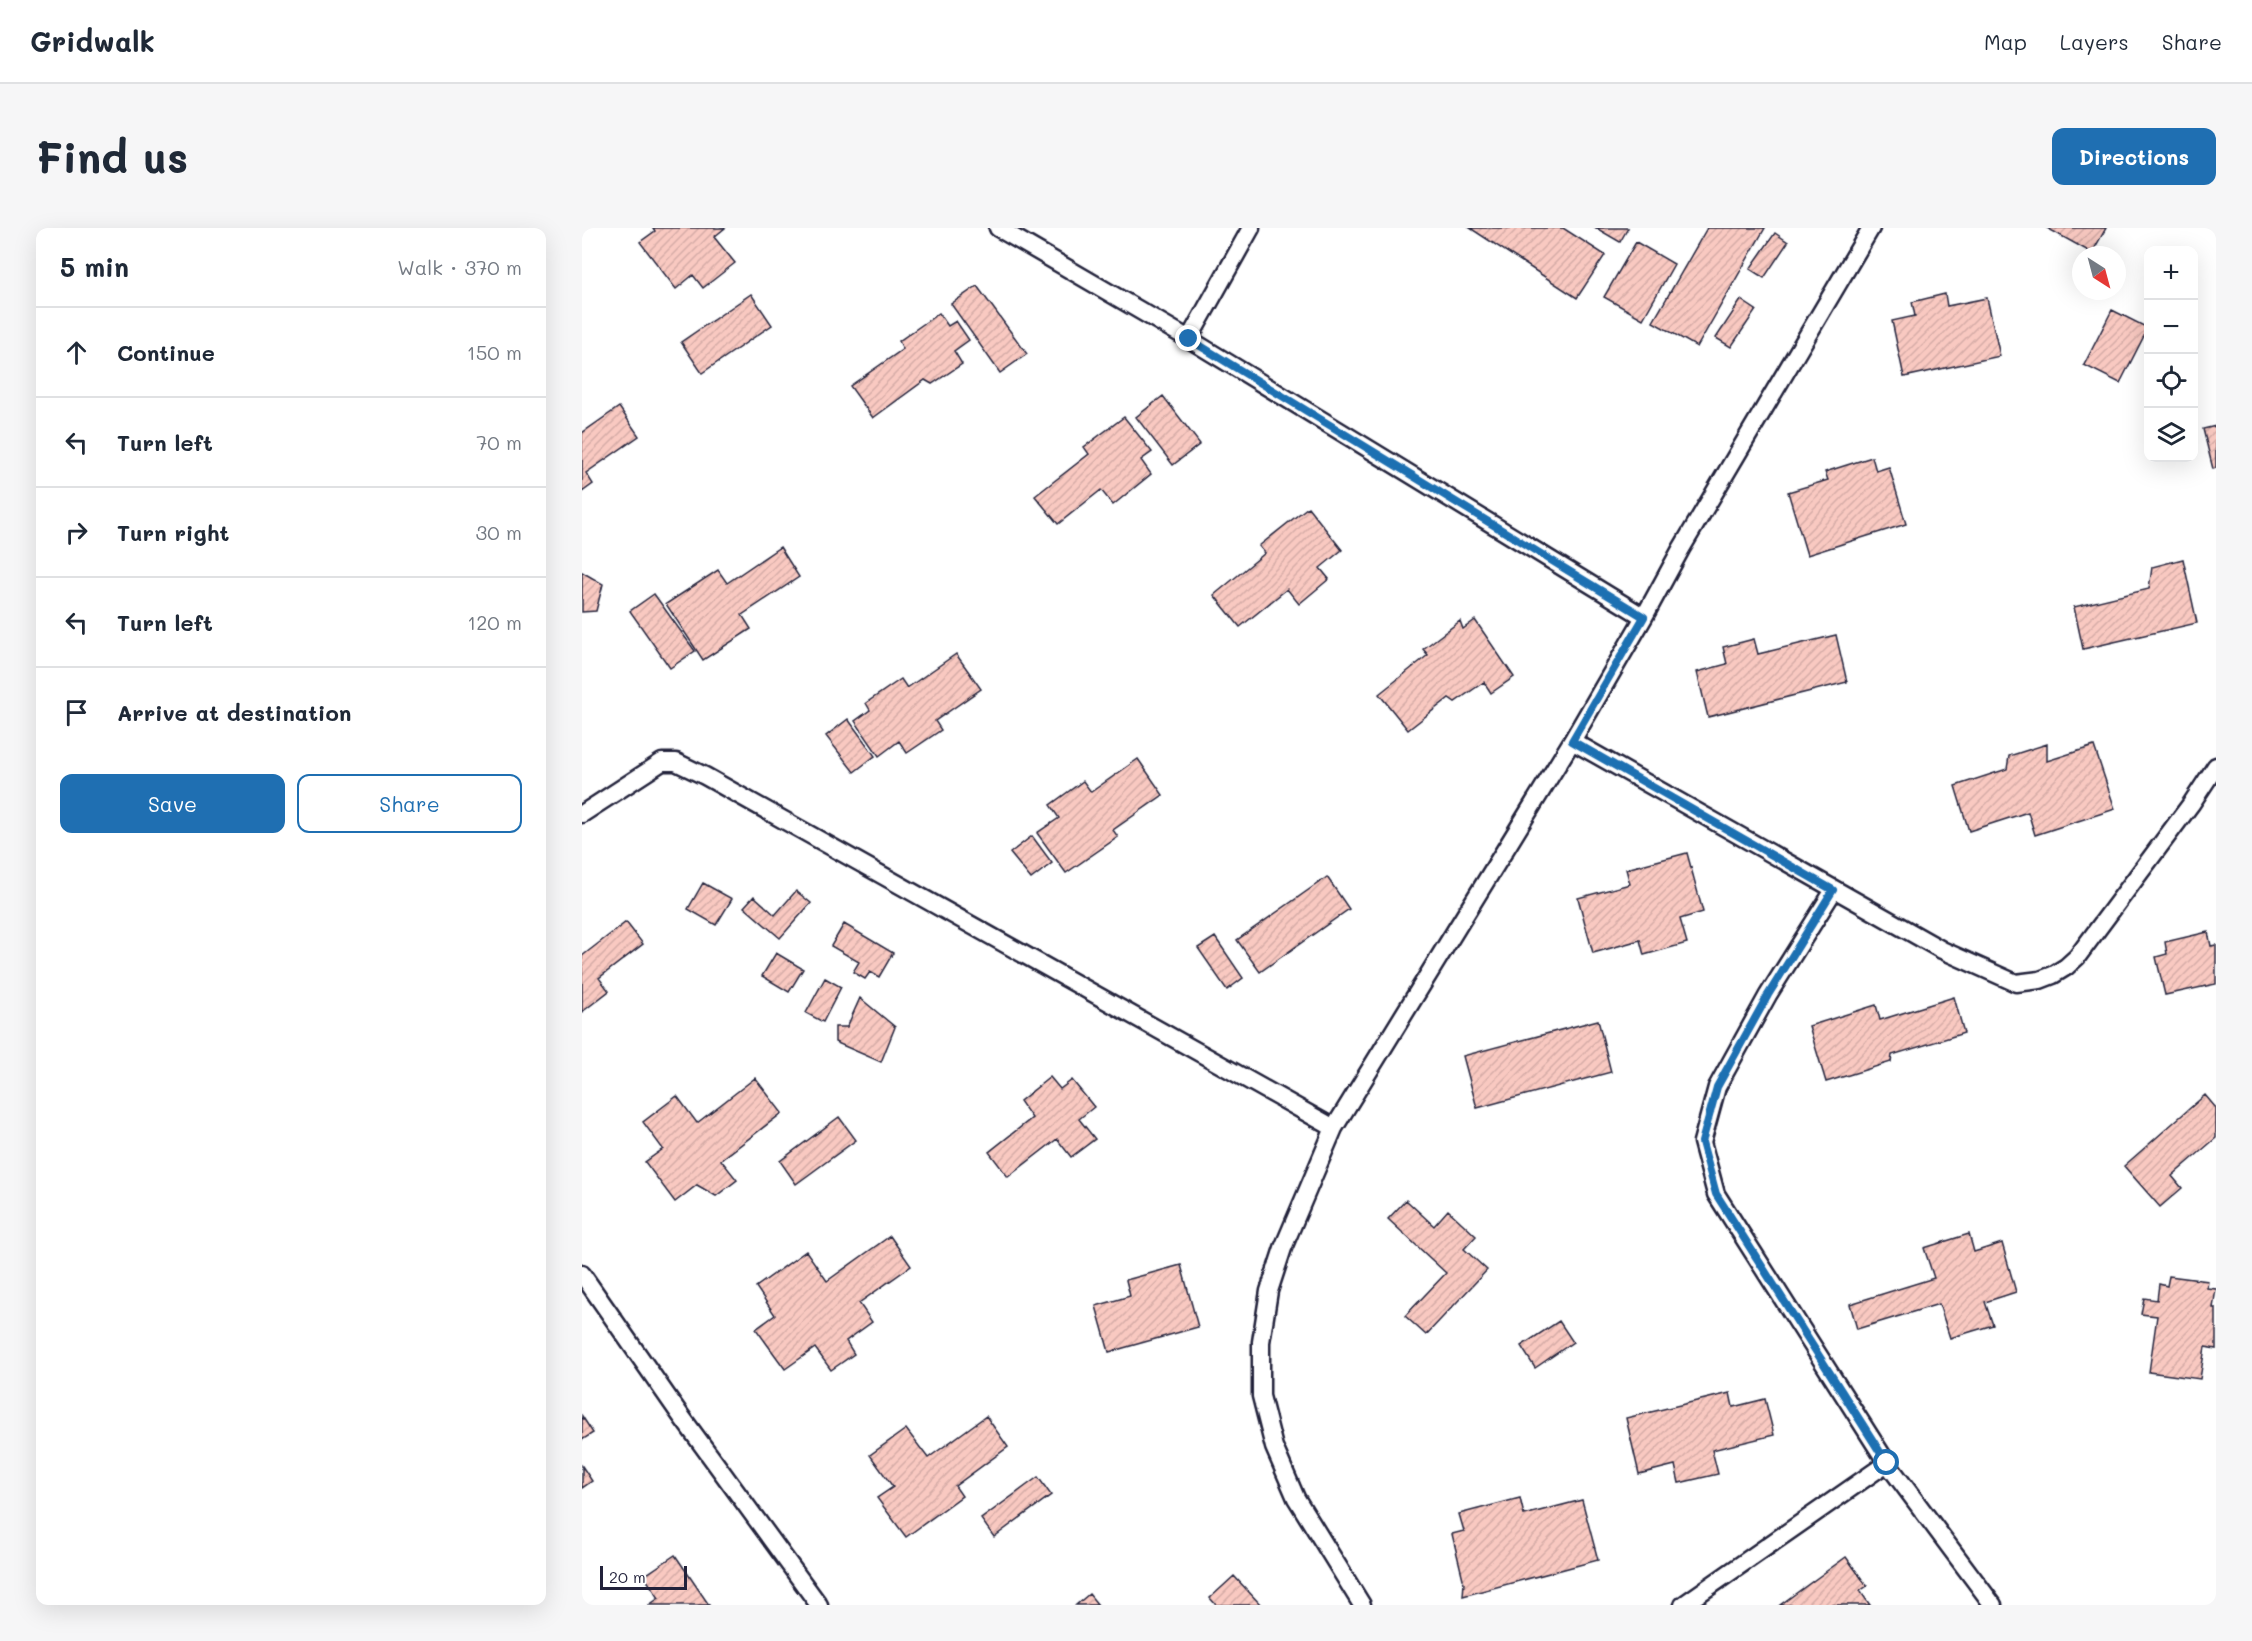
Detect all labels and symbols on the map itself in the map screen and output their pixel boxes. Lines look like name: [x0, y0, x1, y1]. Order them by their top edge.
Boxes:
north arrow: [2072, 246, 2126, 300]
route end: [1175, 325, 1201, 351]
route start: [1873, 1449, 1899, 1475]
scale bar: [600, 1563, 687, 1590]

